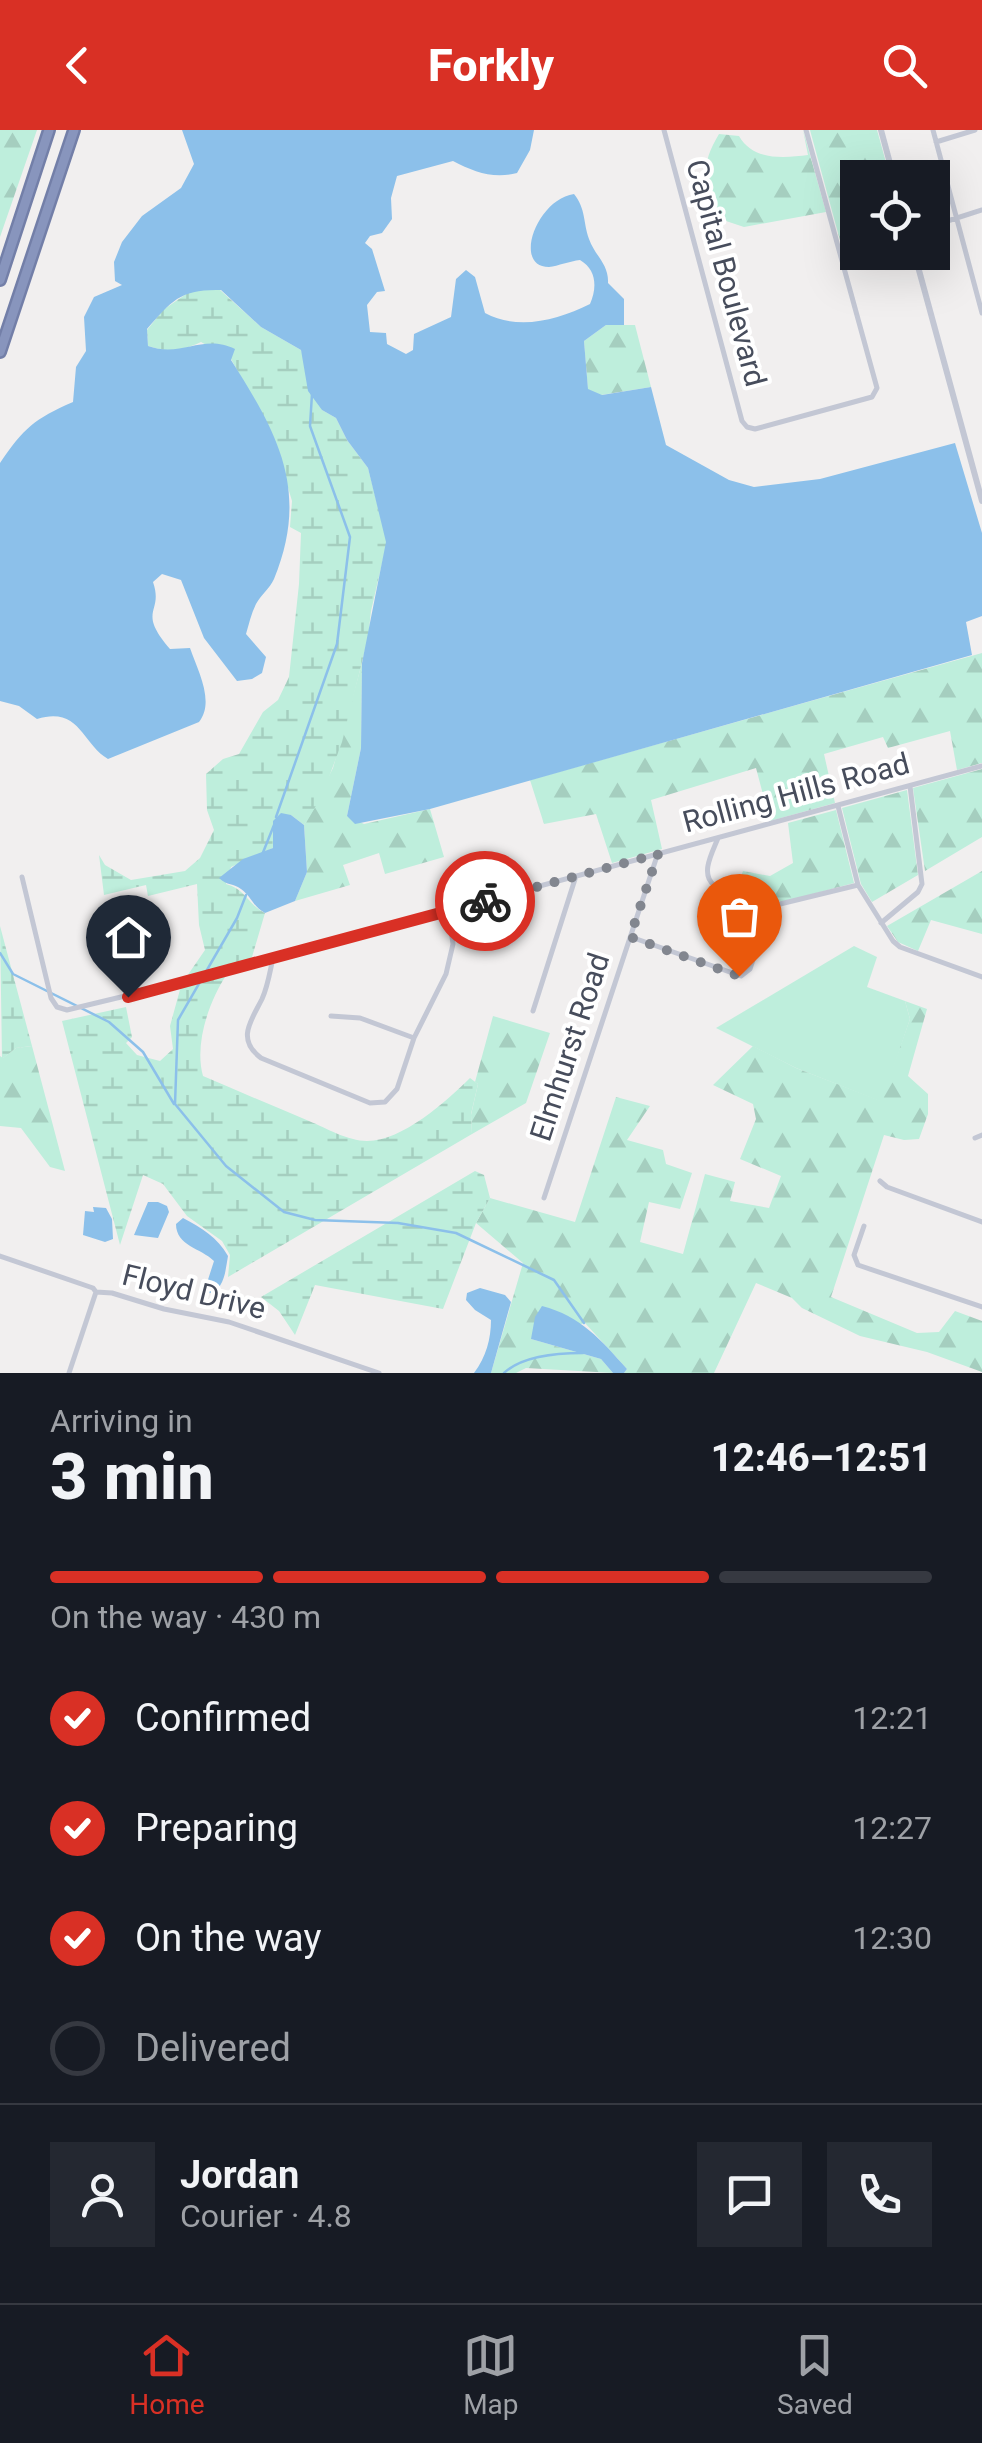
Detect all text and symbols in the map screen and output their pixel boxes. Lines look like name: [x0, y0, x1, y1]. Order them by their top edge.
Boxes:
icon: back: [50, 38, 105, 93]
icon: search: [877, 38, 932, 93]
text: Forkly: [428, 39, 554, 92]
street label: Capital Boulevard: [679, 155, 774, 390]
map controls: [840, 160, 950, 270]
button: locate: [840, 160, 950, 270]
street label: Rolling Hills Road: [679, 745, 913, 840]
courier: [435, 851, 535, 951]
icon: bike: [458, 874, 513, 929]
pin: [697, 874, 782, 977]
icon: bag: [712, 889, 767, 944]
pin: [86, 895, 171, 998]
icon: home: [101, 910, 156, 965]
street label: Elmhurst Road: [523, 948, 616, 1145]
street label: Floyd Drive: [119, 1257, 269, 1326]
text: Arriving in: [50, 1402, 193, 1440]
text: 12:46–12:51: [711, 1436, 932, 1480]
text: 3 min: [50, 1439, 214, 1515]
text: On the way · 430 m: [50, 1598, 321, 1636]
icon: check: [50, 1691, 105, 1746]
text: Confirmed: [135, 1696, 311, 1740]
text: 12:21: [852, 1699, 932, 1737]
icon: check: [50, 1801, 105, 1856]
text: Preparing: [135, 1806, 298, 1850]
text: 12:27: [852, 1809, 932, 1847]
icon: check: [50, 1911, 105, 1966]
text: On the way: [135, 1916, 321, 1960]
text: 12:30: [852, 1919, 932, 1957]
text: Delivered: [135, 2026, 291, 2070]
button: person: [50, 2142, 155, 2247]
button: chat: [697, 2142, 802, 2247]
button: phone: [827, 2142, 932, 2247]
text: Jordan: [180, 2153, 299, 2197]
text: Courier · 4.8: [180, 2197, 352, 2235]
tab: Home: [129, 2328, 205, 2421]
tab: Map: [463, 2328, 519, 2421]
tab: Saved: [777, 2328, 853, 2421]

